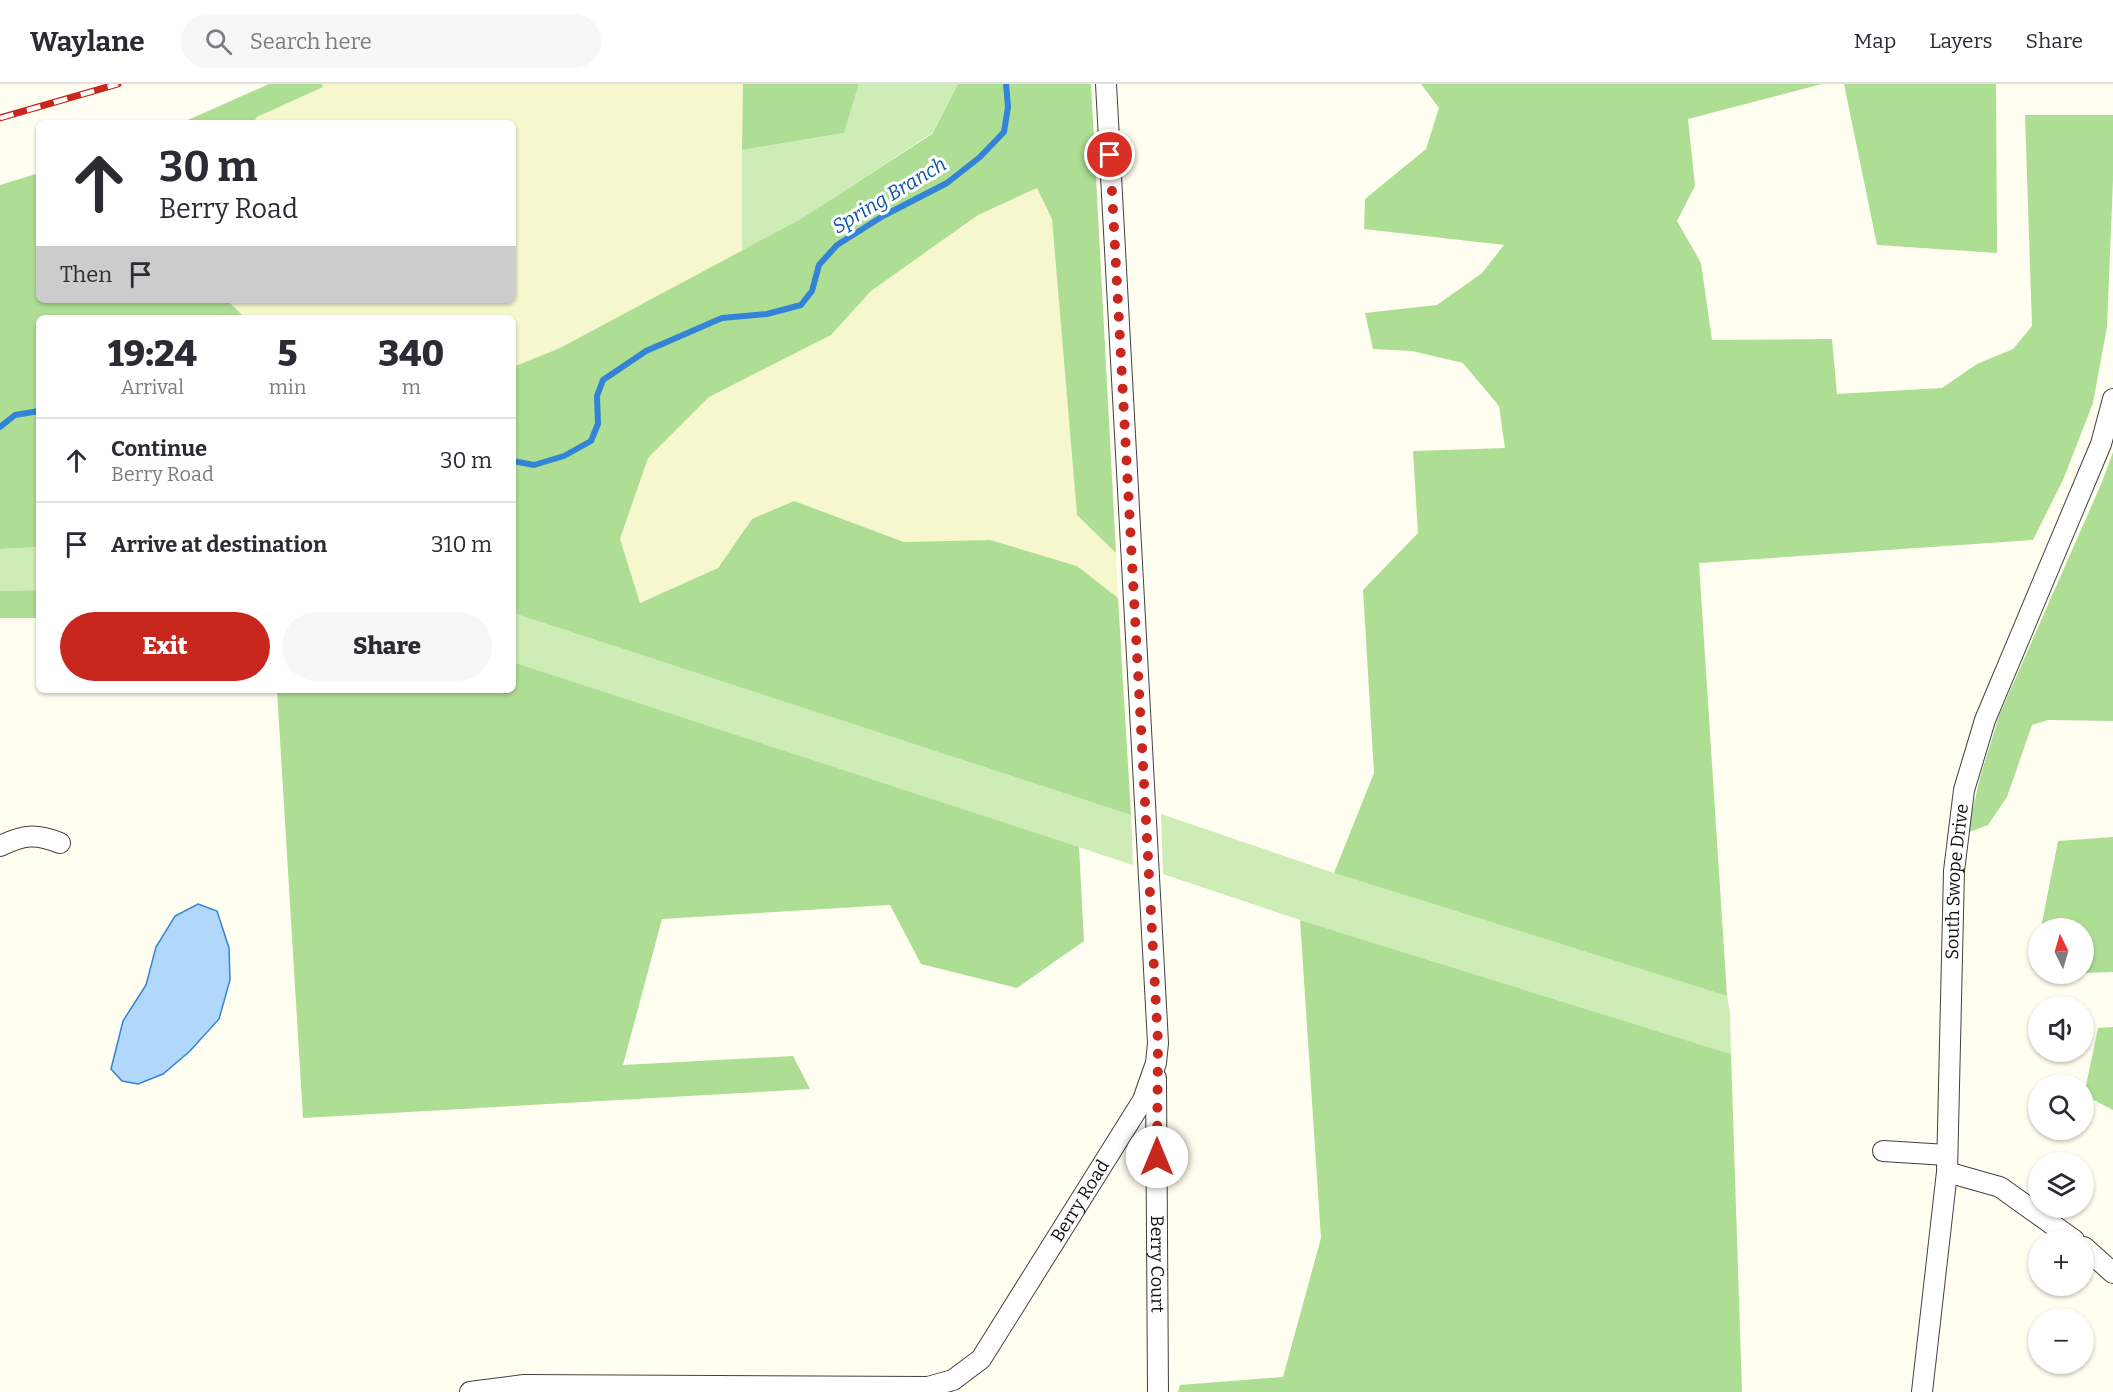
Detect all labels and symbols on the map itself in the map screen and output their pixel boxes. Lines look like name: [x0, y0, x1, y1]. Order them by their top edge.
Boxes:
pin: [1084, 129, 1135, 180]
water label: Spring Branch: [828, 152, 950, 238]
street label: South Swope Drive: [1941, 802, 1973, 960]
north arrow: [2028, 918, 2094, 984]
position arrow: [1125, 1125, 1189, 1189]
street label: Berry Road: [1046, 1155, 1114, 1246]
street label: Berry Court: [1146, 1215, 1168, 1313]

